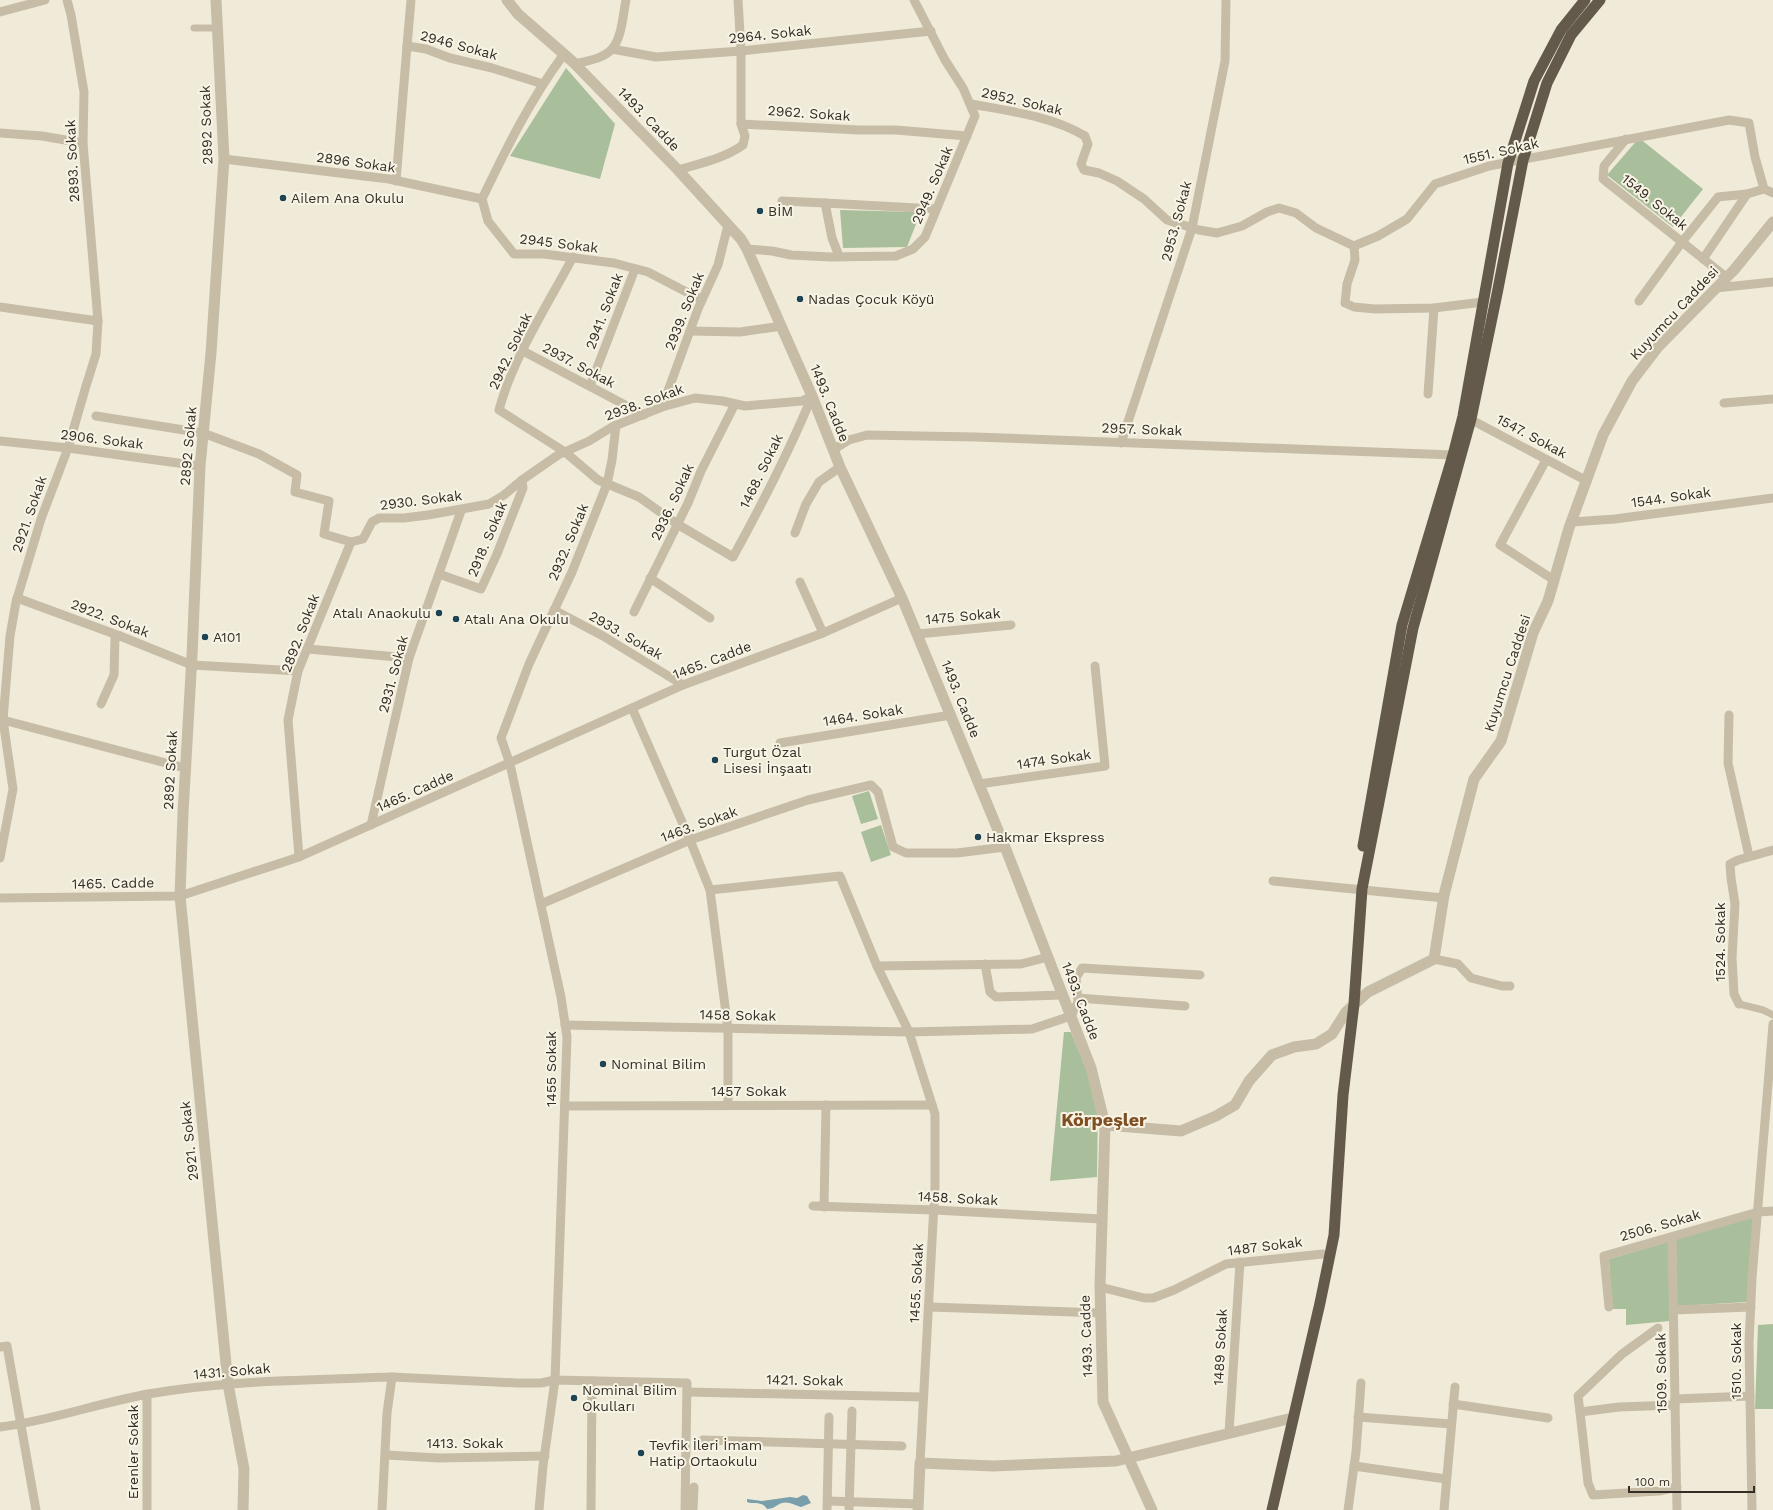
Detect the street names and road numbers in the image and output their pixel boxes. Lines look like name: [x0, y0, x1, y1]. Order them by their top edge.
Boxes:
street label: 2964. Sokak: [728, 22, 812, 46]
street label: 2946 Sokak: [418, 27, 500, 63]
street label: 1493. Cadde: [615, 84, 683, 154]
street label: 2952. Sokak: [980, 84, 1064, 118]
street label: 2892 Sokak: [197, 85, 215, 165]
street label: 2962. Sokak: [767, 102, 851, 124]
street label: 2893. Sokak: [62, 119, 82, 203]
street label: 1551. Sokak: [1462, 135, 1540, 167]
street label: 2949. Sokak: [908, 143, 956, 226]
street label: 2896 Sokak: [315, 149, 397, 175]
street label: 1549. Sokak: [1619, 171, 1691, 233]
street label: 2953. Sokak: [1158, 179, 1194, 263]
street label: 2945 Sokak: [519, 230, 599, 256]
street label: Kuyumcu Caddesi: [1626, 263, 1722, 363]
street label: 2939. Sokak: [661, 270, 707, 352]
street label: 2941. Sokak: [582, 271, 626, 351]
street label: 2942. Sokak: [485, 310, 535, 392]
street label: 2937. Sokak: [540, 339, 618, 391]
street label: 1493. Cadde: [807, 362, 853, 444]
street label: 2938. Sokak: [602, 380, 686, 424]
street label: 2892 Sokak: [177, 406, 199, 486]
street label: 1547. Sokak: [1494, 411, 1570, 461]
street label: 2957. Sokak: [1101, 420, 1183, 438]
street label: 2906. Sokak: [60, 426, 144, 452]
street label: 1468. Sokak: [736, 431, 786, 511]
street label: 2936. Sokak: [647, 461, 697, 543]
street label: 2921. Sokak: [8, 474, 50, 554]
street label: 1544. Sokak: [1630, 483, 1712, 510]
street label: 2930. Sokak: [379, 487, 463, 513]
street label: 2918. Sokak: [464, 499, 510, 579]
street label: 2932. Sokak: [545, 501, 591, 583]
street label: 2892. Sokak: [278, 591, 322, 675]
street label: 2922. Sokak: [69, 596, 152, 640]
street label: 1475 Sokak: [925, 605, 1001, 627]
street label: 2933. Sokak: [586, 607, 666, 663]
street label: Kuyumcu Caddesi: [1481, 612, 1533, 734]
street label: 2931. Sokak: [375, 633, 411, 715]
street label: 1465. Cadde: [671, 638, 753, 682]
street label: 1493. Cadde: [938, 658, 984, 740]
street label: 1464. Sokak: [822, 701, 904, 729]
street label: 2892 Sokak: [160, 730, 180, 810]
street label: 1474 Sokak: [1016, 746, 1092, 772]
street label: 1465. Cadde: [374, 767, 456, 815]
street label: 1463. Sokak: [659, 803, 739, 845]
street label: 1465. Cadde: [72, 874, 154, 892]
street label: 1524. Sokak: [1712, 902, 1728, 982]
street label: 1493. Cadde: [1059, 960, 1103, 1042]
street label: 1458 Sokak: [700, 1006, 776, 1024]
street label: 1455 Sokak: [543, 1031, 559, 1107]
street label: 1457 Sokak: [711, 1083, 787, 1099]
street label: 2921. Sokak: [177, 1100, 201, 1182]
street label: 1458. Sokak: [917, 1188, 999, 1208]
street label: 2506. Sokak: [1618, 1206, 1702, 1244]
street label: 1487 Sokak: [1227, 1233, 1303, 1259]
street label: 1455. Sokak: [906, 1243, 926, 1323]
street label: 1493. Cadde: [1077, 1295, 1095, 1377]
street label: 1489 Sokak: [1210, 1308, 1230, 1386]
street label: 1510. Sokak: [1728, 1322, 1744, 1399]
street label: 1509. Sokak: [1652, 1333, 1670, 1413]
street label: 1431. Sokak: [193, 1360, 271, 1382]
street label: 1421. Sokak: [766, 1371, 844, 1389]
street label: Erenler Sokak: [125, 1405, 141, 1499]
street label: 1413. Sokak: [427, 1435, 504, 1451]

